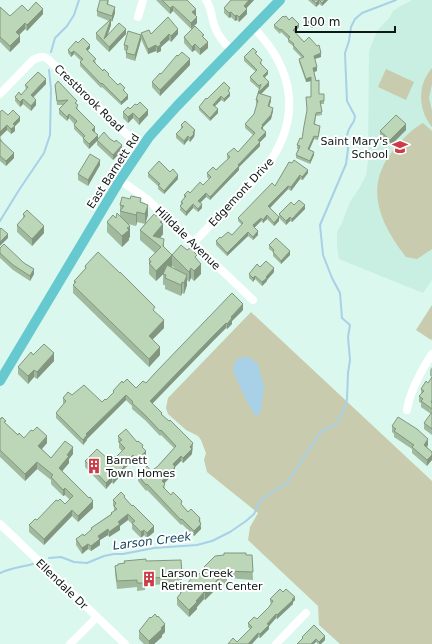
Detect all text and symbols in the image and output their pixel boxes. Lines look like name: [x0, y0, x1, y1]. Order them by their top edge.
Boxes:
scale bar: [296, 8, 395, 34]
text: 100 m: [302, 15, 340, 29]
street label: Crestbrook Road: [51, 62, 126, 135]
street label: East Barnett Rd: [84, 132, 142, 211]
place label: Saint Mary's School: [320, 135, 388, 161]
school or university icon: Saint Mary's School: [391, 138, 409, 156]
street label: Edgemont Drive: [206, 155, 277, 229]
street label: Hilldale Avenue: [152, 204, 223, 273]
place label: Barnett Town Homes: [105, 454, 176, 480]
building icon: Barnett Town Homes: [85, 457, 103, 475]
water label: Larson Creek: [112, 529, 193, 553]
street label: Ellendale Dr: [33, 556, 91, 613]
place label: Larson Creek Retirement Center: [161, 567, 263, 593]
building icon: Larson Creek Retirement Center: [140, 570, 158, 588]

